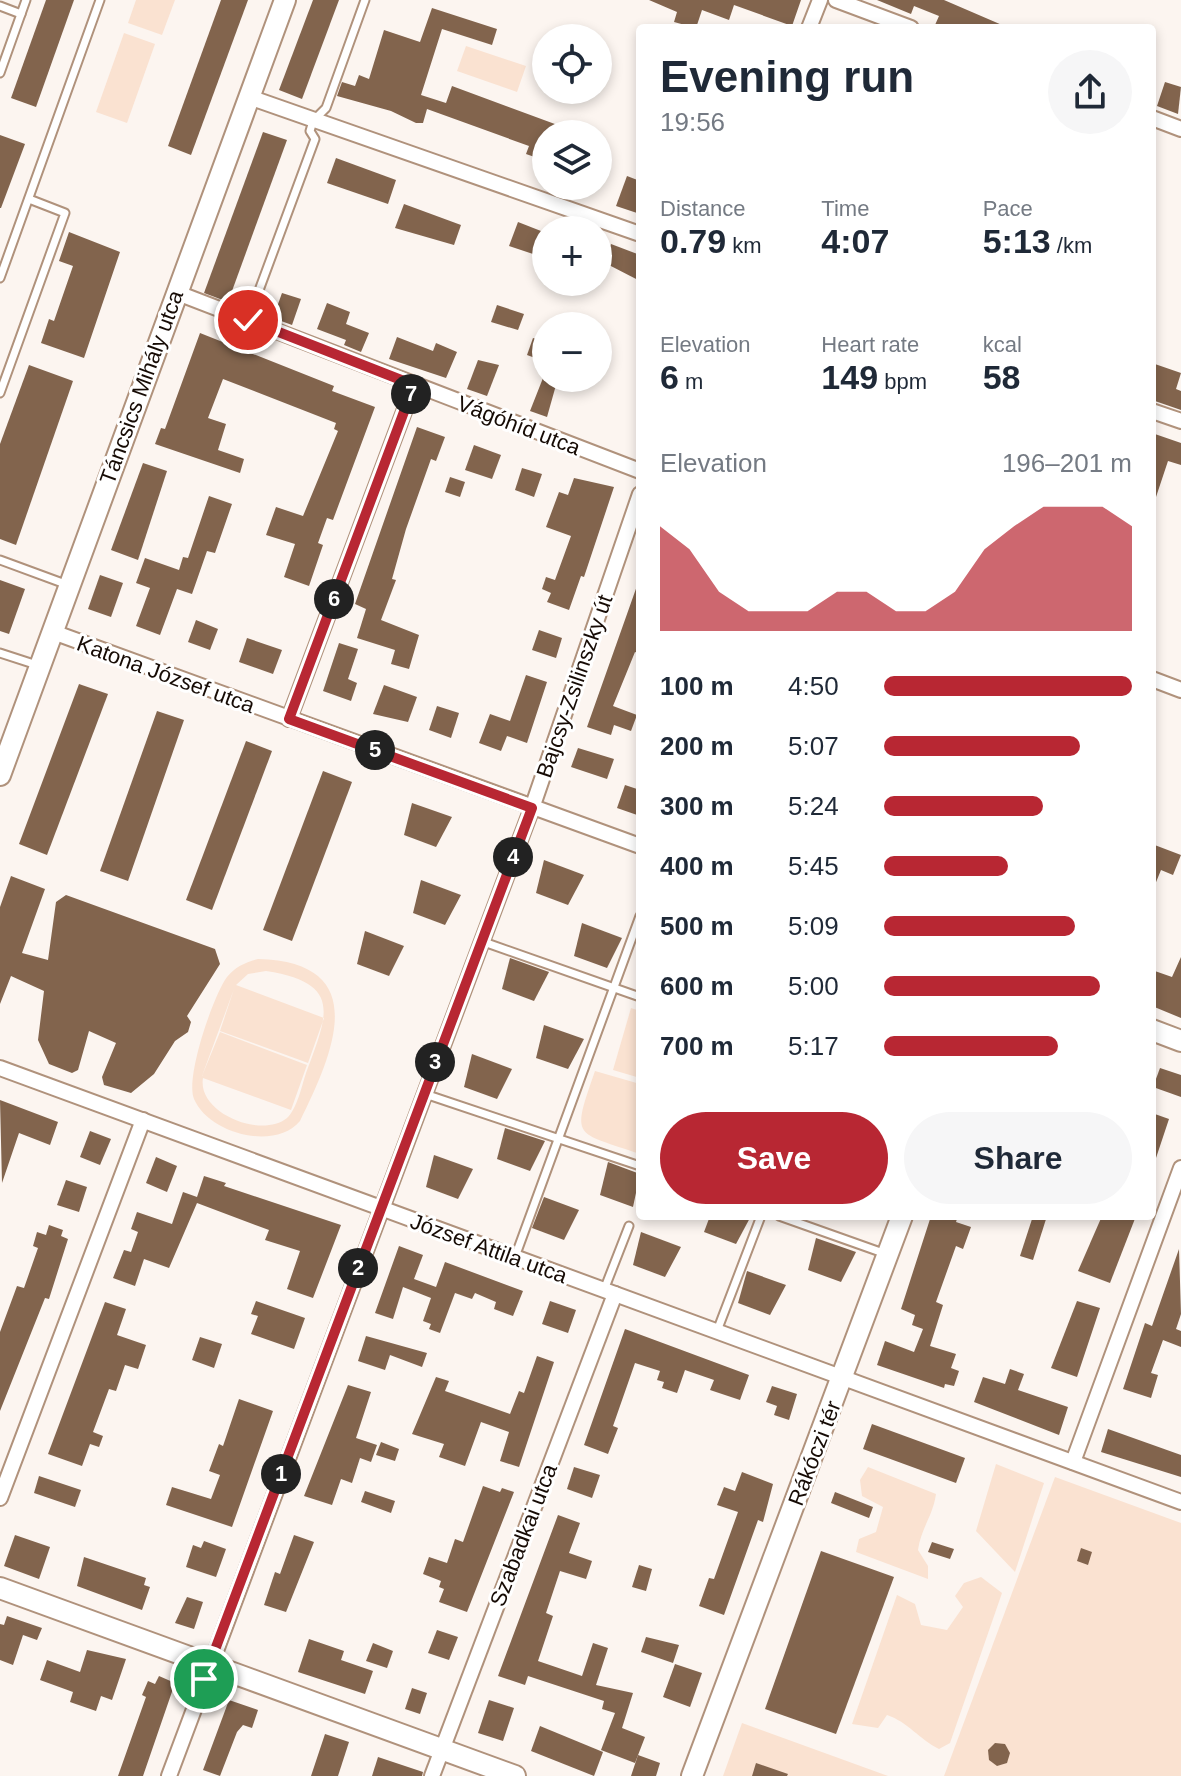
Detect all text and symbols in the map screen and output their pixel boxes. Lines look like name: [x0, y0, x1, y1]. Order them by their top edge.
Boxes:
map controls: [532, 24, 612, 392]
button: locate: [532, 24, 612, 104]
button: share: [1048, 50, 1132, 134]
text: Evening run: [660, 52, 914, 101]
text: 19:56: [660, 107, 725, 137]
button: layers: [532, 120, 612, 200]
text: Distance: [660, 196, 746, 221]
text: Time: [821, 196, 869, 221]
text: Pace: [983, 196, 1033, 221]
button: +: [532, 216, 612, 296]
text: 0.79: [660, 222, 726, 260]
text: 4:07: [821, 222, 889, 260]
text: 5:13: [983, 222, 1051, 260]
text: km: [726, 233, 762, 258]
text: /km: [1051, 233, 1092, 258]
street label: Táncsics Mihály utca: [95, 286, 188, 487]
pin: [214, 286, 282, 354]
icon: check: [226, 298, 270, 342]
button: −: [532, 312, 612, 392]
text: Elevation: [660, 332, 751, 357]
text: Heart rate: [821, 332, 919, 357]
text: kcal: [983, 332, 1022, 357]
text: 6: [660, 358, 679, 396]
text: 149: [821, 358, 878, 396]
text: 58: [983, 358, 1020, 396]
text: m: [679, 369, 703, 394]
text: bpm: [878, 369, 927, 394]
pin: 7: [391, 374, 431, 414]
text: 7: [405, 381, 417, 406]
street label: Vágóhíd utca: [454, 391, 585, 461]
text: Elevation: [660, 448, 767, 478]
text: 196–201 m: [1002, 448, 1132, 478]
pin: 6: [314, 579, 354, 619]
text: 6: [328, 586, 340, 611]
street label: Bajcsy-Zsilinszky út: [531, 591, 618, 781]
street label: Katona József utca: [74, 631, 259, 718]
text: 100 m: [660, 671, 734, 701]
text: 4:50: [788, 671, 839, 701]
pin: 5: [355, 730, 395, 770]
text: 200 m: [660, 731, 734, 761]
text: 5:07: [788, 731, 839, 761]
text: 5: [369, 737, 381, 762]
text: 300 m: [660, 791, 734, 821]
text: 5:24: [788, 791, 839, 821]
pin: 4: [493, 837, 533, 877]
text: 4: [507, 844, 519, 869]
text: 400 m: [660, 851, 734, 881]
text: 5:45: [788, 851, 839, 881]
text: 500 m: [660, 911, 734, 941]
text: 5:09: [788, 911, 839, 941]
text: 600 m: [660, 971, 734, 1001]
text: 5:00: [788, 971, 839, 1001]
text: 700 m: [660, 1031, 734, 1061]
text: 5:17: [788, 1031, 839, 1061]
pin: 3: [415, 1042, 455, 1082]
text: 3: [429, 1049, 441, 1074]
button: Save: [660, 1112, 888, 1204]
button: Share: [904, 1112, 1132, 1204]
street label: József Attila utca: [407, 1208, 571, 1289]
pin: 2: [338, 1248, 378, 1288]
text: 2: [352, 1255, 364, 1280]
street label: Rákóczi tér: [783, 1397, 846, 1509]
pin: 1: [261, 1454, 301, 1494]
street label: Szabadkai utca: [485, 1460, 562, 1610]
text: 1: [275, 1461, 287, 1486]
pin: [170, 1645, 238, 1713]
icon: arrive: [182, 1657, 226, 1701]

